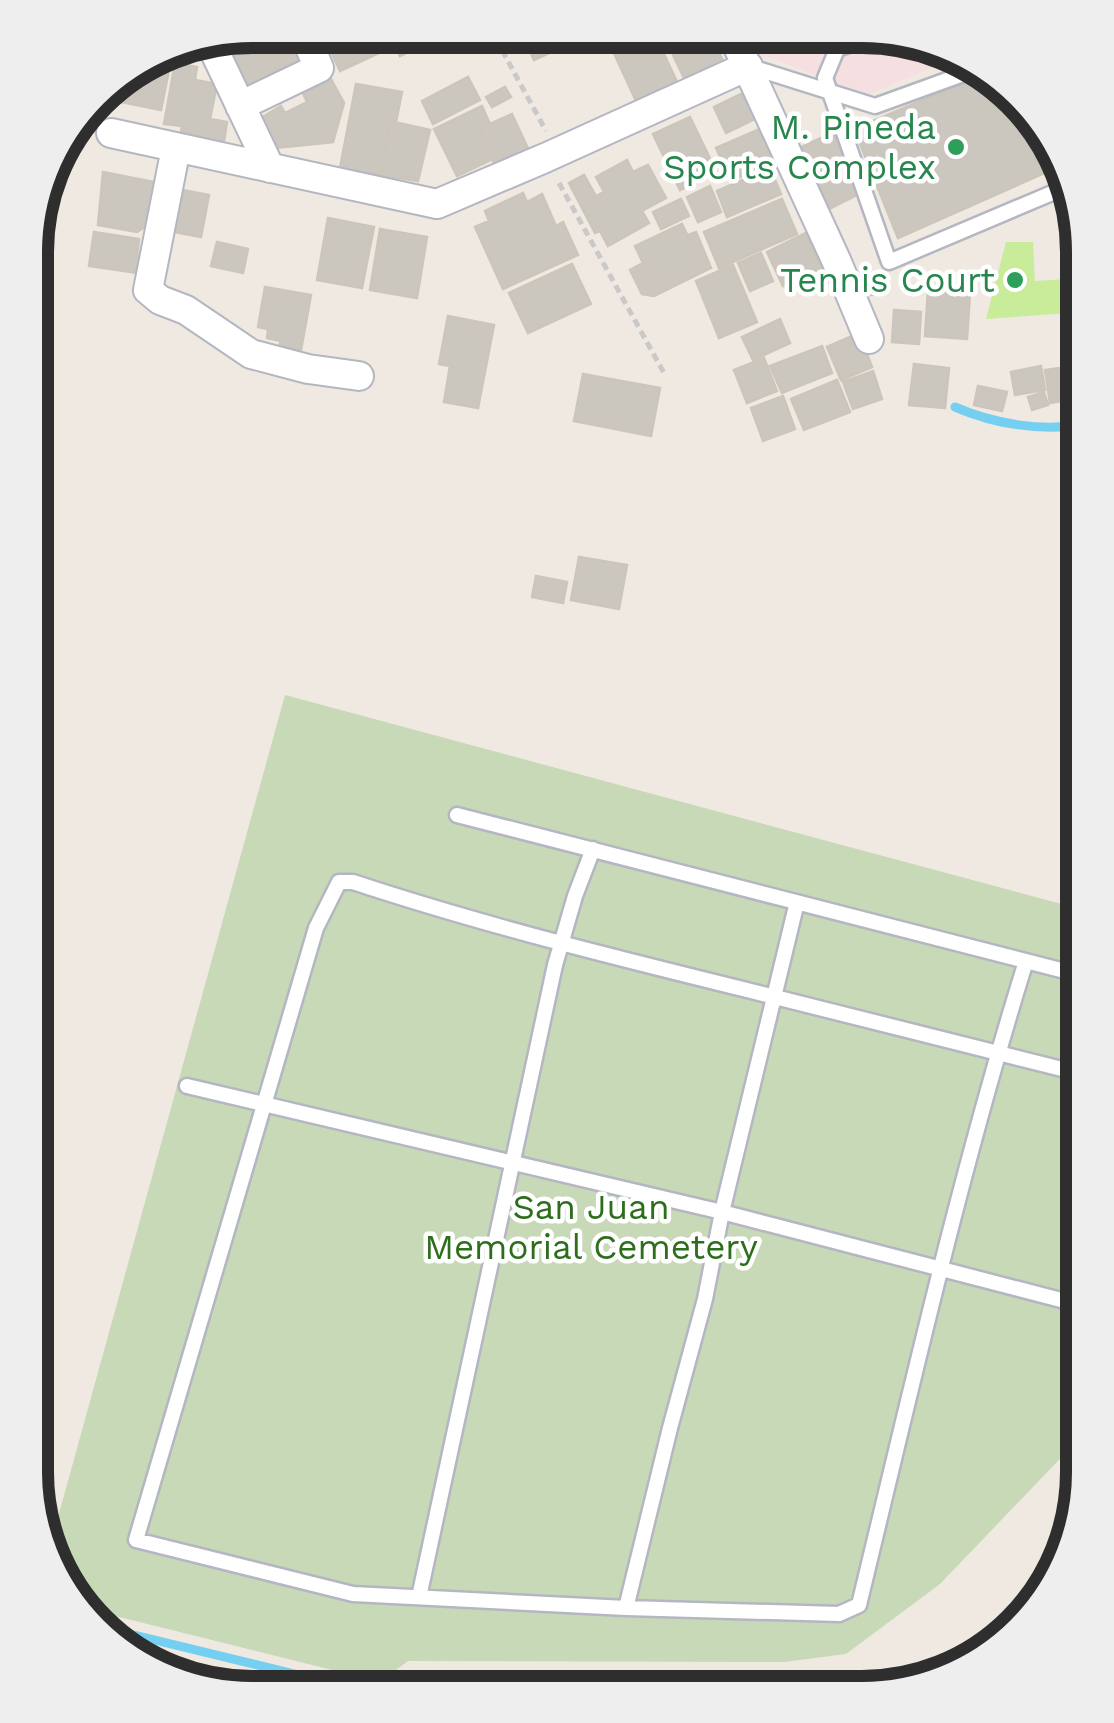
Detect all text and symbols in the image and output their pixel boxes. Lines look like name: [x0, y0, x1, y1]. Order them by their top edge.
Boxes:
place label: M. Pineda Sports Complex: [663, 106, 936, 188]
marker: M. Pineda Sports Complex: [945, 136, 967, 158]
place label: Tennis Court: [780, 259, 995, 301]
marker: Tennis Court: [1004, 269, 1026, 291]
park label: San Juan Memorial Cemetery: [424, 1186, 758, 1268]

